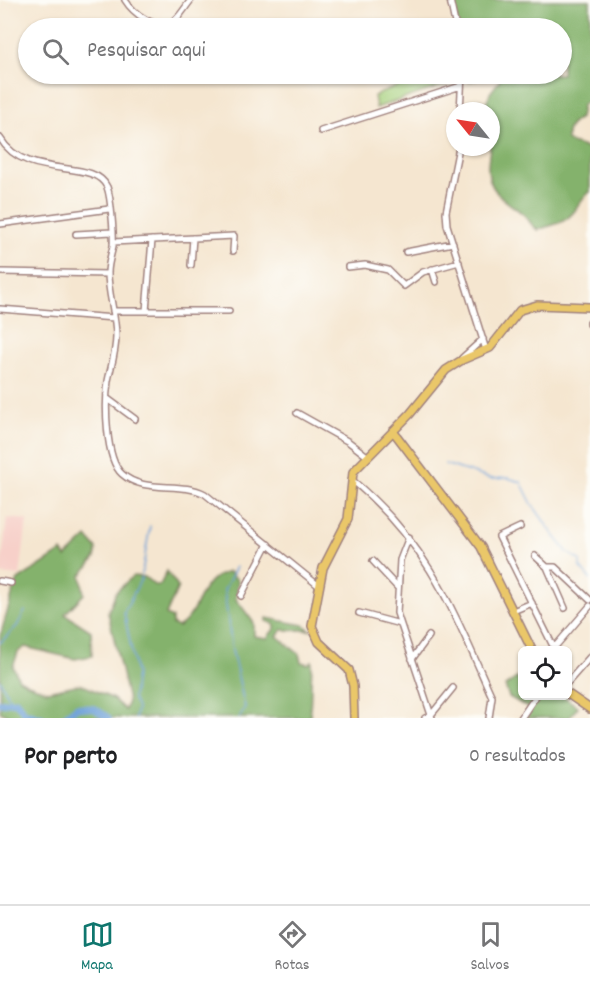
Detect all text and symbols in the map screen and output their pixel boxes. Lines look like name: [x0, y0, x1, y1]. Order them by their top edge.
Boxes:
search box: [18, 18, 572, 84]
icon: search: [39, 35, 72, 68]
text: Pesquisar aqui: [87, 36, 206, 67]
north arrow: [446, 102, 500, 156]
map controls: [518, 646, 572, 700]
button: locate: [518, 646, 572, 700]
text: Por perto: [24, 739, 117, 776]
text: 0 resultados: [469, 743, 566, 771]
tab: Mapa: [81, 918, 114, 977]
tab: Rotas: [275, 918, 310, 977]
tab: Salvos: [471, 918, 509, 977]

